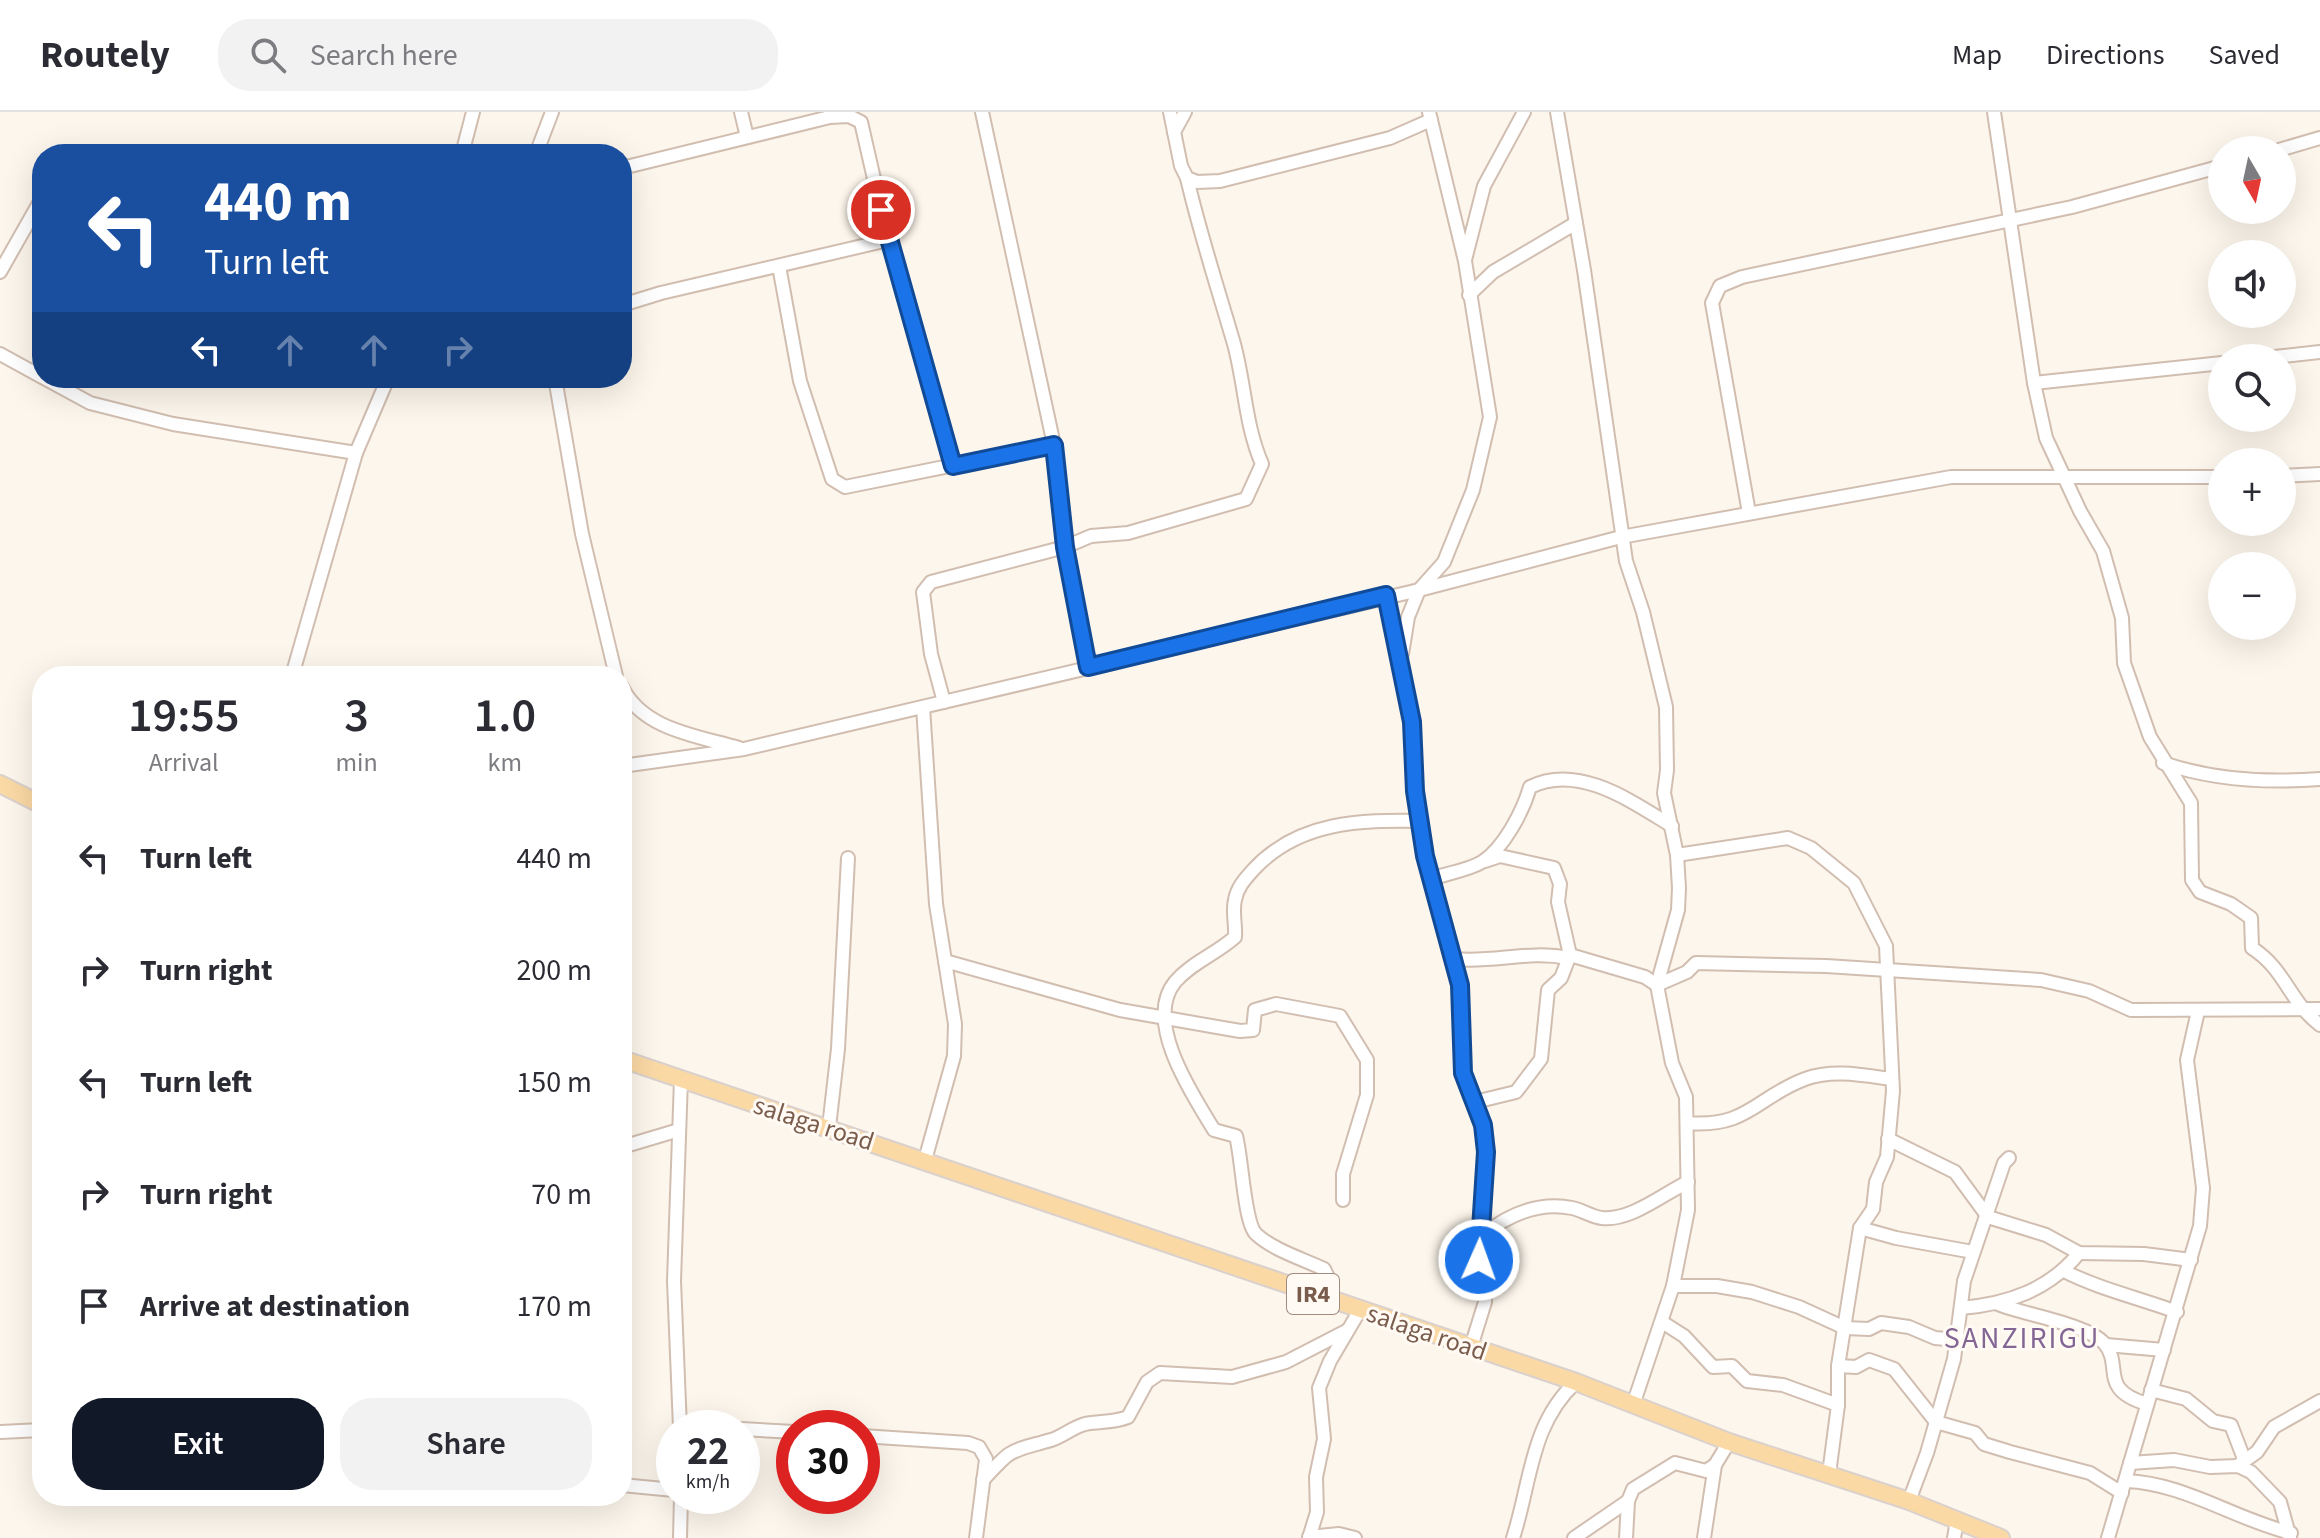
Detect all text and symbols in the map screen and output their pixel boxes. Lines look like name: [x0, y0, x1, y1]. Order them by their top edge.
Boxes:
search box: [218, 19, 778, 91]
text: Routely: [40, 28, 170, 82]
icon: search: [246, 33, 290, 77]
text: Search here: [310, 34, 458, 77]
text: Map: [1952, 35, 2002, 75]
text: Directions: [2046, 35, 2165, 75]
text: Saved: [2209, 35, 2280, 75]
north arrow: [2208, 136, 2296, 224]
map controls: [2208, 136, 2296, 640]
text: 440 m: [204, 163, 352, 242]
icon: left: [72, 176, 176, 280]
pin: [847, 176, 915, 244]
icon: arrive: [859, 188, 903, 232]
text: Turn left: [204, 237, 329, 288]
button: sound: [2208, 240, 2296, 328]
icon: left: [184, 328, 228, 372]
icon: ahead: [268, 328, 312, 372]
icon: ahead: [352, 328, 396, 372]
icon: right: [436, 328, 480, 372]
button: search: [2208, 344, 2296, 432]
button: +: [2208, 448, 2296, 536]
button: −: [2208, 552, 2296, 640]
text: 19:55: [128, 682, 240, 750]
text: 3: [344, 682, 369, 750]
text: 1.0: [474, 682, 536, 750]
text: Arrival: [149, 744, 219, 781]
text: min: [336, 744, 378, 781]
text: km: [488, 744, 522, 781]
icon: left: [72, 836, 116, 880]
text: Turn left: [140, 837, 252, 880]
text: 440 m: [516, 837, 592, 880]
icon: right: [72, 948, 116, 992]
text: Turn right: [140, 949, 272, 992]
text: 200 m: [516, 949, 592, 992]
icon: left: [72, 1060, 116, 1104]
text: Turn left: [140, 1061, 252, 1104]
text: 150 m: [516, 1061, 592, 1104]
street label: salaga road: [749, 1087, 879, 1160]
icon: right: [72, 1172, 116, 1216]
text: Turn right: [140, 1173, 272, 1216]
text: 70 m: [531, 1173, 592, 1216]
position arrow: [1437, 1218, 1521, 1302]
road number: IR4: [1287, 1274, 1339, 1314]
icon: arrive: [72, 1284, 116, 1328]
text: Arrive at destination: [140, 1285, 410, 1328]
text: 170 m: [516, 1285, 592, 1328]
street label: salaga road: [1362, 1295, 1492, 1370]
district label: SANZIRIGU: [1944, 1317, 2100, 1360]
button: Exit: [72, 1398, 324, 1490]
button: Share: [340, 1398, 592, 1490]
speed limit sign: 30: [776, 1410, 880, 1514]
text: 22: [687, 1423, 729, 1480]
text: km/h: [686, 1468, 730, 1496]

